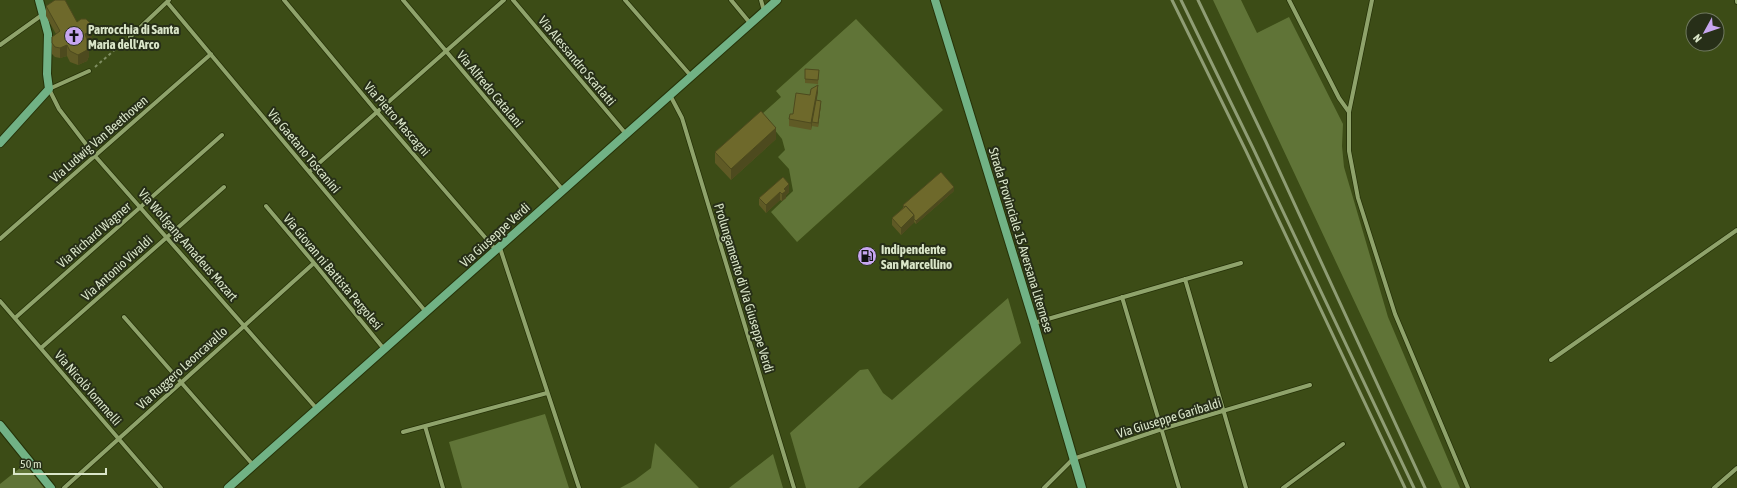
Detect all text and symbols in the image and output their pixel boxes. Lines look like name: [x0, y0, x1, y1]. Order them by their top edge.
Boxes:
north arrow: [1685, 12, 1725, 52]
street label: Via Alessandro Scarlatti: [535, 13, 619, 109]
place label: Parrocchia di Santa Maria dell'Arco: [88, 22, 179, 52]
church icon: Parrocchia di Santa Maria dell'Arco: [63, 25, 85, 47]
text: N: [1691, 32, 1704, 45]
street label: Via Alfredo Catalani: [454, 48, 526, 130]
street label: Via Pietro Mascagni: [361, 79, 433, 159]
street label: Via Ludwig Van Beethoven: [47, 93, 151, 185]
street label: Via Gaetano Toscanini: [264, 106, 344, 196]
street label: Strada Provinciale 15 Aversana Liternese: [986, 146, 1056, 334]
street label: Via Wolfgang Amadeus Mozart: [135, 186, 241, 304]
street label: Via Richard Wagner: [54, 199, 134, 271]
street label: Via Giuseppe Verdi: [457, 200, 533, 270]
street label: Prolungamento di Via Giuseppe Verdi: [711, 201, 777, 375]
street label: Via Giovan ni Battista Pergolesi: [280, 211, 386, 333]
street label: Via Antonio Vivaldi: [79, 232, 155, 304]
place label: Indipendente San Marcellino: [881, 242, 952, 272]
fuel station icon: Indipendente San Marcellino: [856, 245, 878, 267]
street label: Via Ruggero Leoncavallo: [134, 323, 230, 413]
street label: Via Nicolò Iommelli: [52, 348, 124, 428]
street label: Via Giuseppe Garibaldi: [1115, 395, 1223, 441]
scale bar: [14, 450, 106, 476]
text: 50 m: [20, 457, 42, 471]

